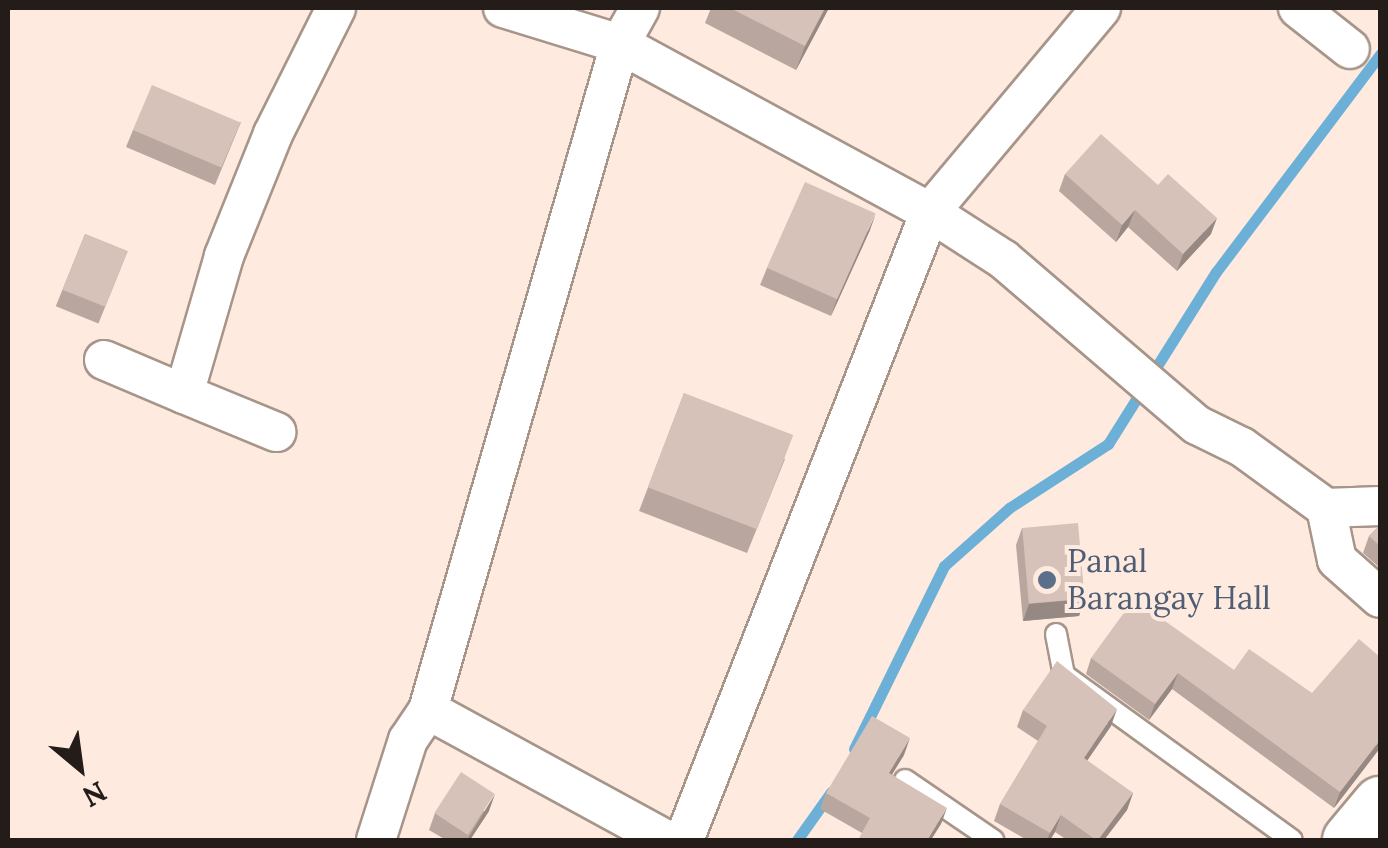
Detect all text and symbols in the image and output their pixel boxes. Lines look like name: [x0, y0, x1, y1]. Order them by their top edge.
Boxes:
place label: Panal Barangay Hall: [1067, 543, 1271, 618]
marker: Panal Barangay Hall: [1036, 569, 1058, 591]
north arrow: [30, 718, 130, 818]
text: N: [76, 773, 113, 815]

